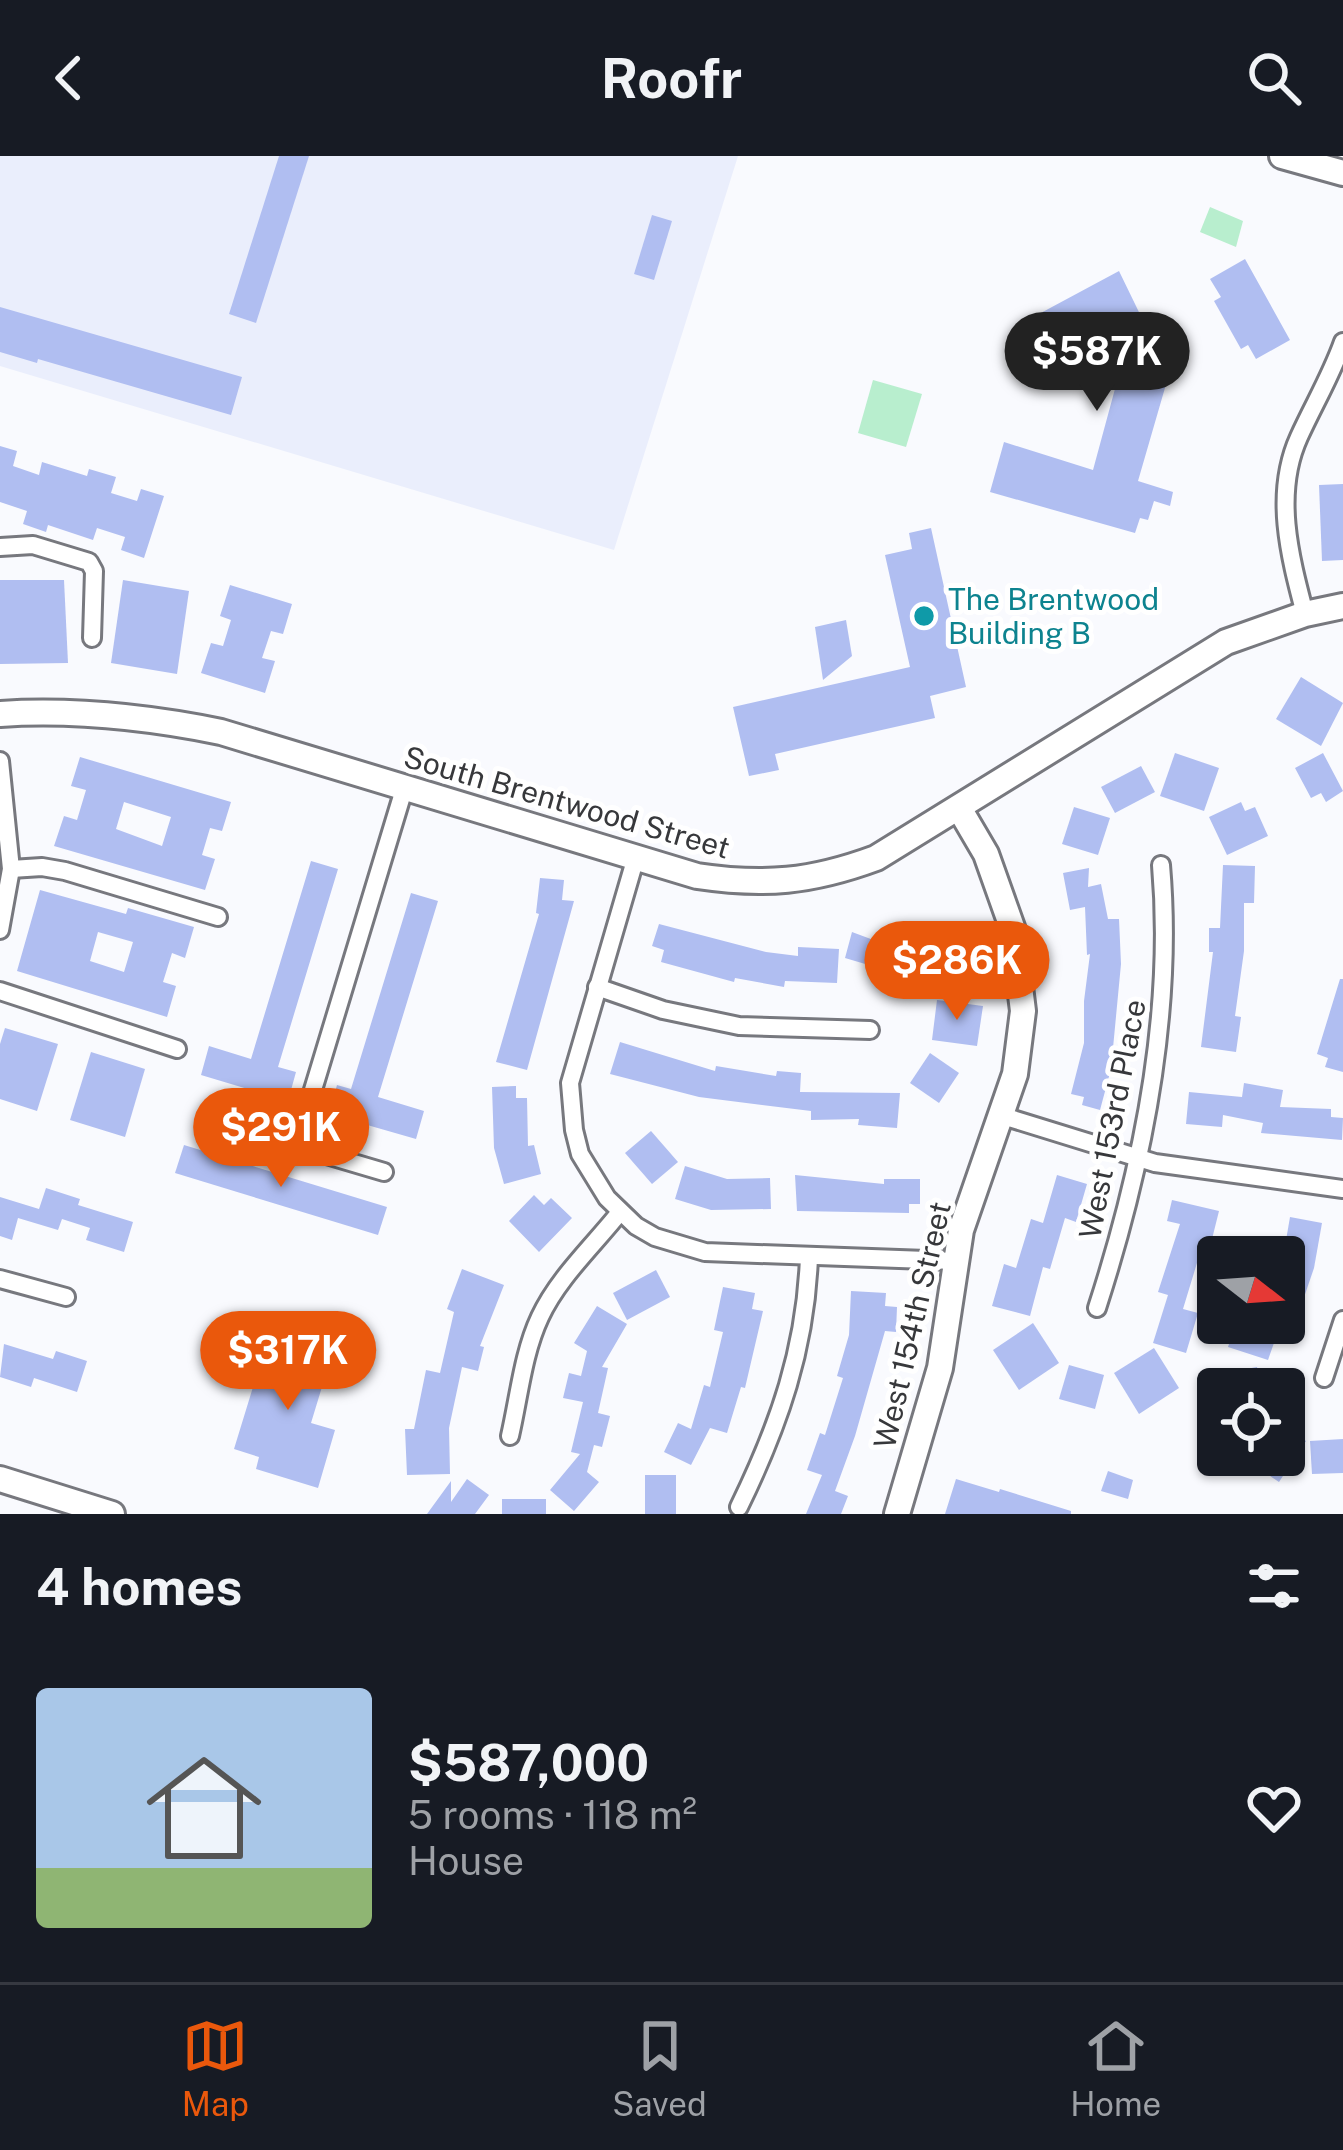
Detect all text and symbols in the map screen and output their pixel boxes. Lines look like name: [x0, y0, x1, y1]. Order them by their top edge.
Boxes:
icon: back: [36, 45, 102, 111]
icon: search: [1241, 45, 1307, 111]
text: Roofr: [601, 47, 742, 110]
pin: $587K: [1013, 312, 1181, 414]
text: $587K: [1032, 328, 1162, 374]
place label: The Brentwood Building B: [948, 581, 1159, 651]
marker: The Brentwood Building B: [911, 603, 937, 629]
street label: South Brentwood Street: [400, 738, 734, 866]
pin: $286K: [873, 921, 1041, 1023]
text: $286K: [891, 937, 1023, 983]
street label: West 153rd Place: [1071, 996, 1153, 1242]
pin: $291K: [197, 1088, 365, 1190]
text: $291K: [220, 1104, 342, 1150]
street label: West 154th Street: [866, 1198, 958, 1452]
north arrow: [1197, 1236, 1305, 1344]
map controls: [1197, 1236, 1305, 1476]
pin: $317K: [204, 1311, 372, 1413]
text: $317K: [227, 1327, 349, 1373]
button: locate: [1197, 1368, 1305, 1476]
icon: filters: [1241, 1553, 1307, 1619]
text: 4 homes: [36, 1557, 242, 1616]
text: $587,000: [408, 1733, 649, 1792]
icon: home: [132, 1736, 276, 1880]
icon: heart: [1241, 1775, 1307, 1841]
text: 5 rooms · 118 m²: [408, 1792, 697, 1838]
text: House: [408, 1838, 524, 1884]
tab: Map: [182, 2013, 249, 2123]
tab: Saved: [612, 2013, 707, 2123]
tab: Home: [1070, 2013, 1161, 2123]

